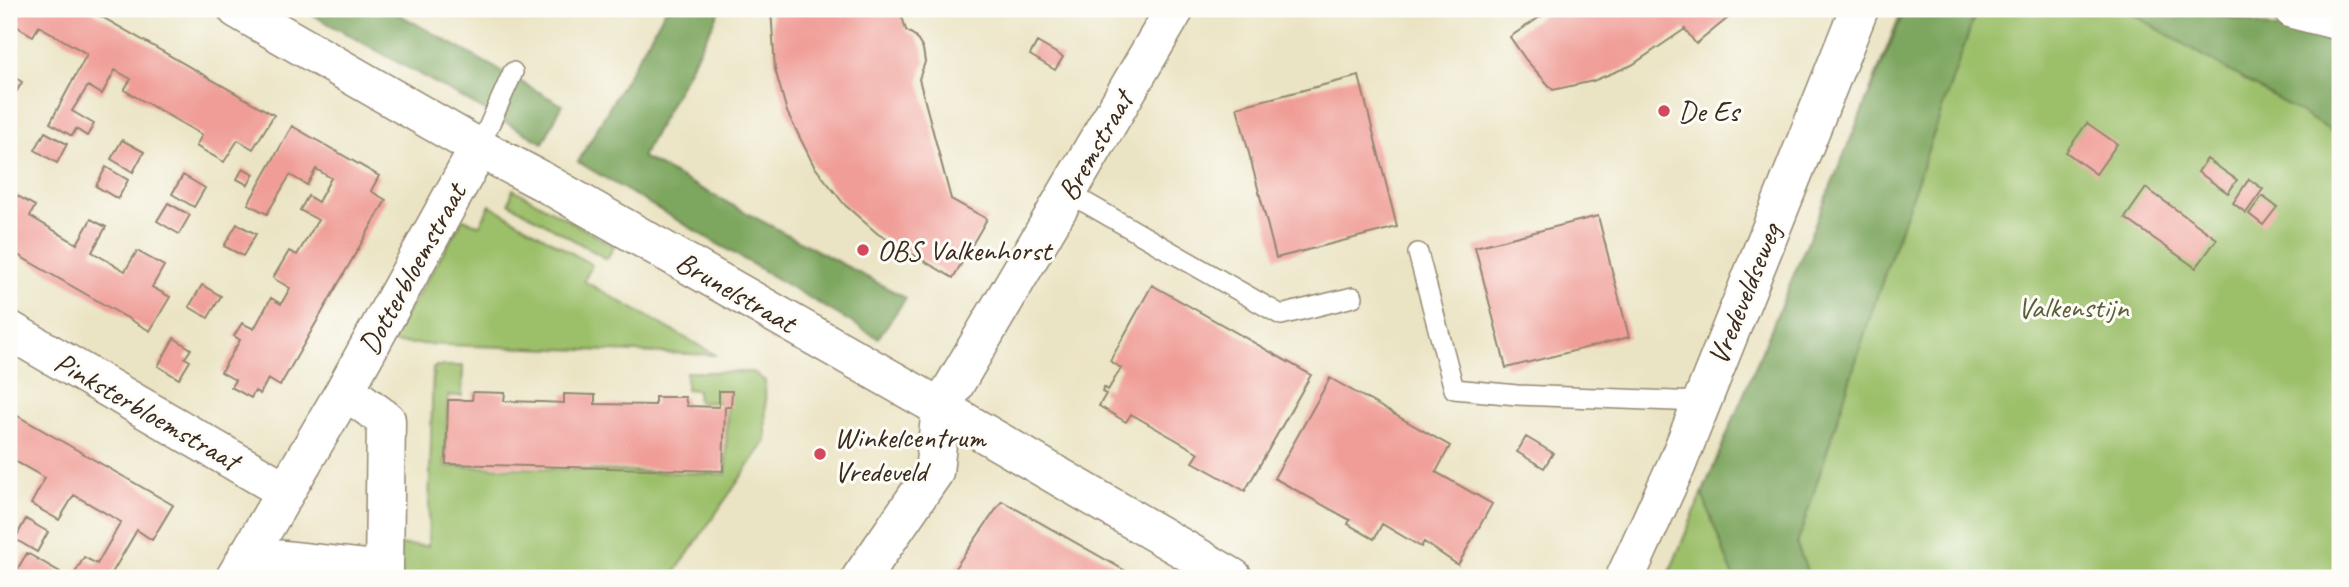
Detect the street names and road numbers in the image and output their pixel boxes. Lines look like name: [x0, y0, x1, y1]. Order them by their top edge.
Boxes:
street label: Bremstraat: [1049, 81, 1143, 207]
street label: Dotterbloemstraat: [350, 174, 476, 361]
street label: Vredeveldseweg: [1699, 216, 1790, 370]
street label: Brunelstraat: [669, 243, 805, 343]
street label: Pinksterbloemstraat: [48, 343, 250, 481]

